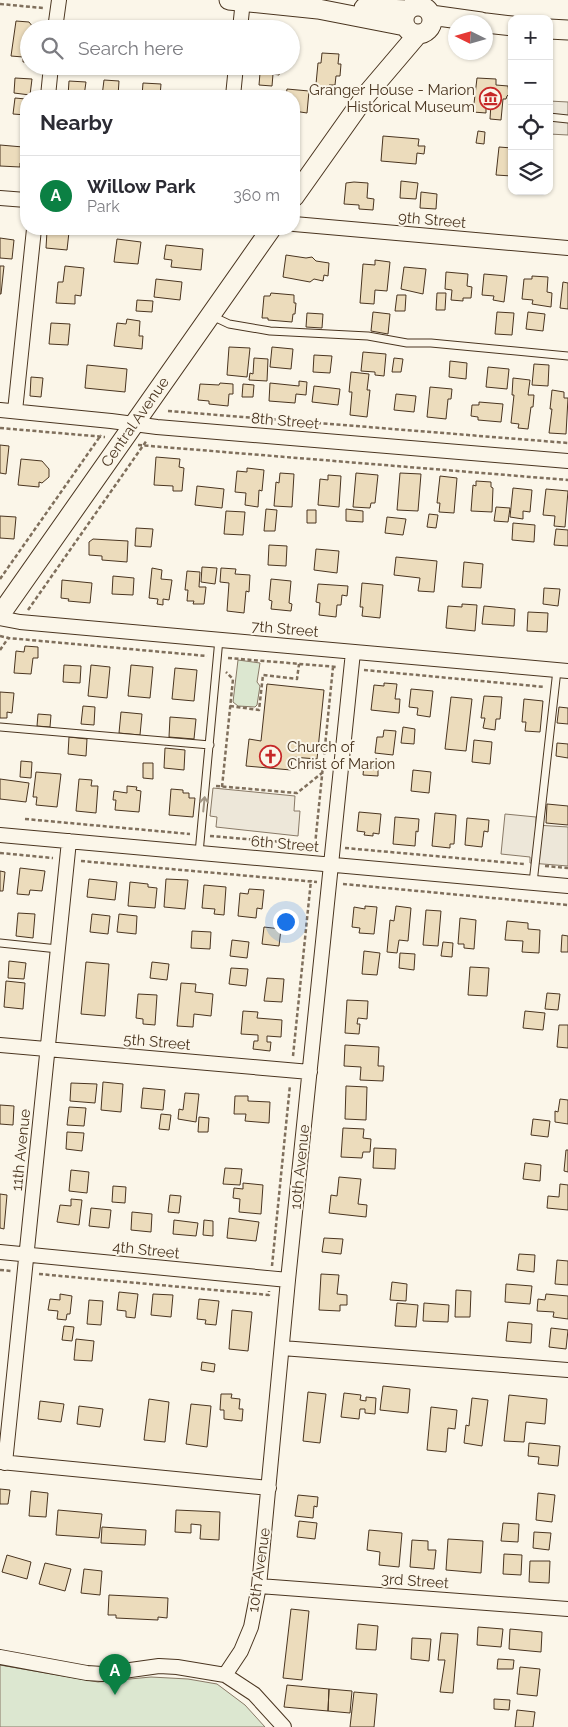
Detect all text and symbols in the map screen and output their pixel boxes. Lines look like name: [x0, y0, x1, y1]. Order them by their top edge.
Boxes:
north arrow: [448, 15, 493, 60]
map controls: [508, 15, 553, 195]
button: +: [508, 15, 553, 60]
search box: [20, 20, 300, 75]
icon: search: [38, 34, 66, 62]
text: Search here: [78, 37, 184, 59]
button: −: [508, 60, 553, 105]
place label: Granger House - Marion Historical Museum: [309, 81, 475, 116]
museum icon: Granger House - Marion Historical Museum: [479, 87, 503, 111]
button: locate: [508, 105, 553, 150]
text: Nearby: [40, 110, 113, 135]
button: layers: [508, 150, 553, 195]
text: Willow Park: [87, 175, 196, 197]
text: A: [51, 186, 61, 205]
text: 360 m: [233, 186, 280, 205]
text: Park: [87, 197, 120, 216]
street label: 9th Street: [397, 208, 467, 232]
street label: Central Avenue: [97, 373, 173, 471]
street label: 8th Street: [250, 409, 320, 433]
street label: 7th Street: [251, 617, 319, 641]
place label: Church of Christ of Marion: [287, 738, 395, 773]
church icon: Church of Christ of Marion: [259, 744, 283, 768]
one-way arrow: [199, 797, 209, 813]
street label: 6th Street: [250, 832, 320, 856]
your location: [273, 909, 299, 935]
street label: 5th Street: [123, 1030, 191, 1054]
street label: 11th Avenue: [8, 1108, 34, 1192]
street label: 10th Avenue: [287, 1123, 313, 1210]
street label: 4th Street: [112, 1238, 180, 1262]
street label: 10th Avenue: [244, 1526, 274, 1614]
street label: 3rd Street: [381, 1570, 449, 1592]
pin: A: [99, 1654, 131, 1695]

